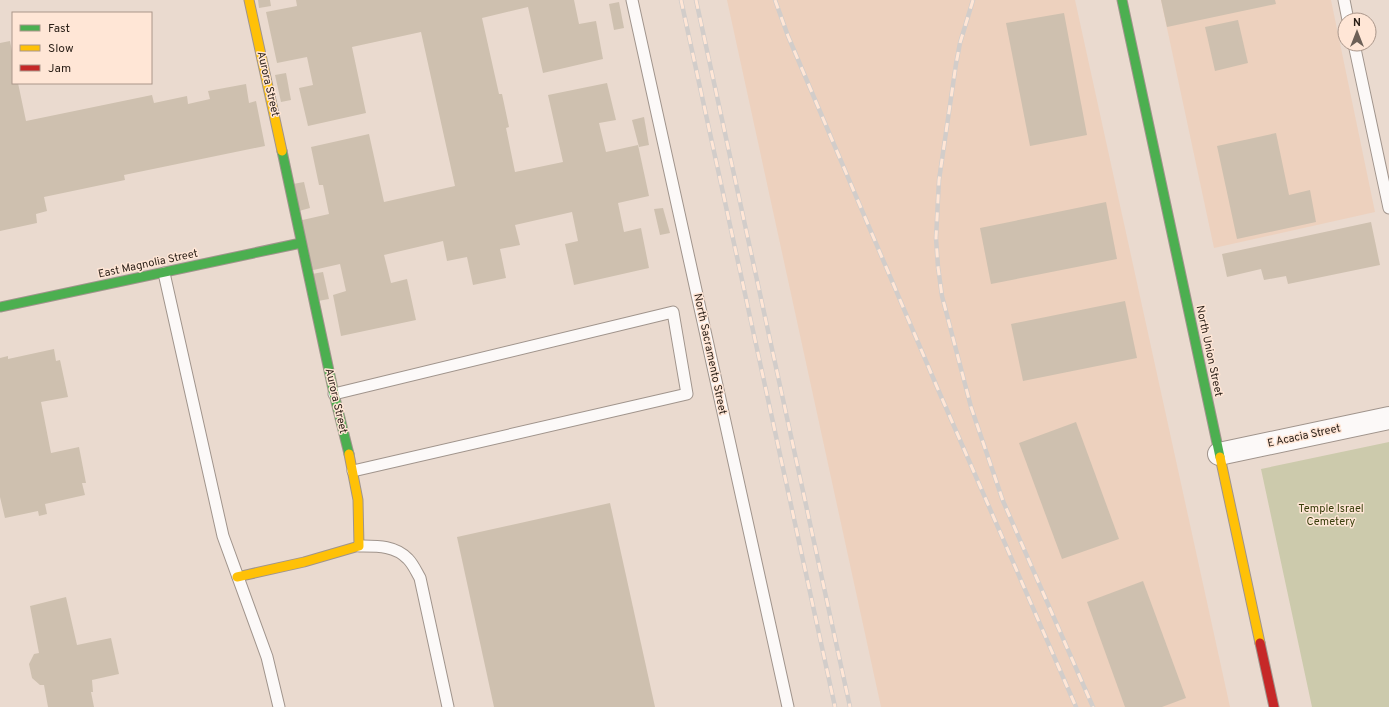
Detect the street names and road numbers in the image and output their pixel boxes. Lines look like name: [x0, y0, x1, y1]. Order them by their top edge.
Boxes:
street label: Aurora Street: [254, 50, 282, 118]
street label: East Magnolia Street: [97, 247, 199, 281]
street label: North Sacramento Street: [690, 292, 730, 416]
street label: North Union Street: [1193, 304, 1225, 398]
street label: Aurora Street: [322, 367, 350, 435]
street label: E Acacia Street: [1266, 421, 1342, 451]

